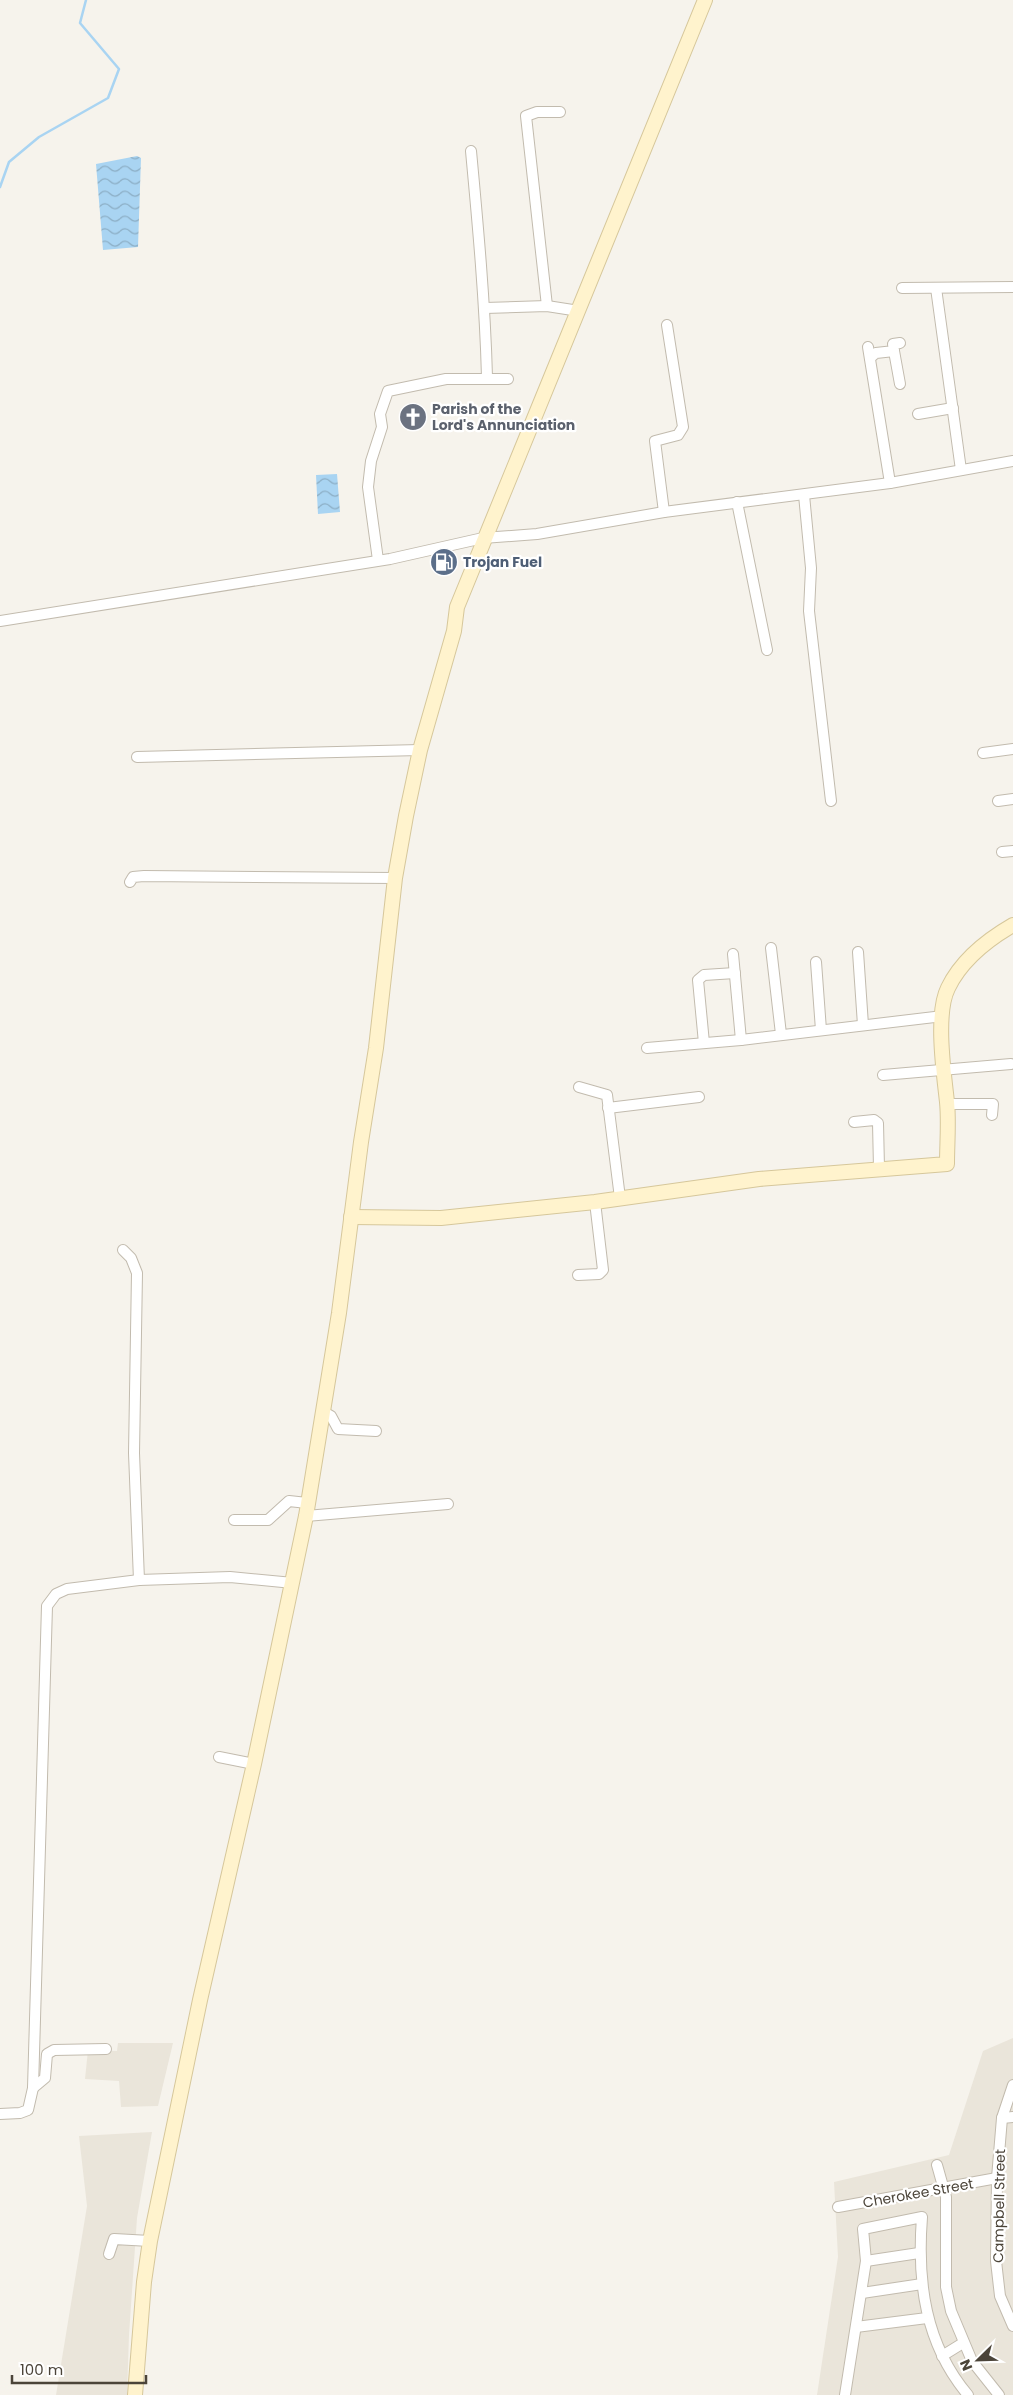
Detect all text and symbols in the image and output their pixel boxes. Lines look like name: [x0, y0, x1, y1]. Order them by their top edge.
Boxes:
place label: Parish of the Lord's Annunciation: [432, 399, 575, 435]
church icon: Parish of the Lord's Annunciation: [398, 402, 428, 432]
fuel station icon: Trojan Fuel: [429, 547, 459, 577]
place label: Trojan Fuel: [463, 552, 542, 572]
street label: Campbell Street: [988, 2149, 1010, 2263]
street label: Cherokee Street: [861, 2173, 975, 2213]
north arrow: [953, 2335, 1003, 2385]
scale bar: [12, 2352, 146, 2384]
text: N: [955, 2356, 977, 2374]
text: 100 m: [20, 2359, 63, 2380]

